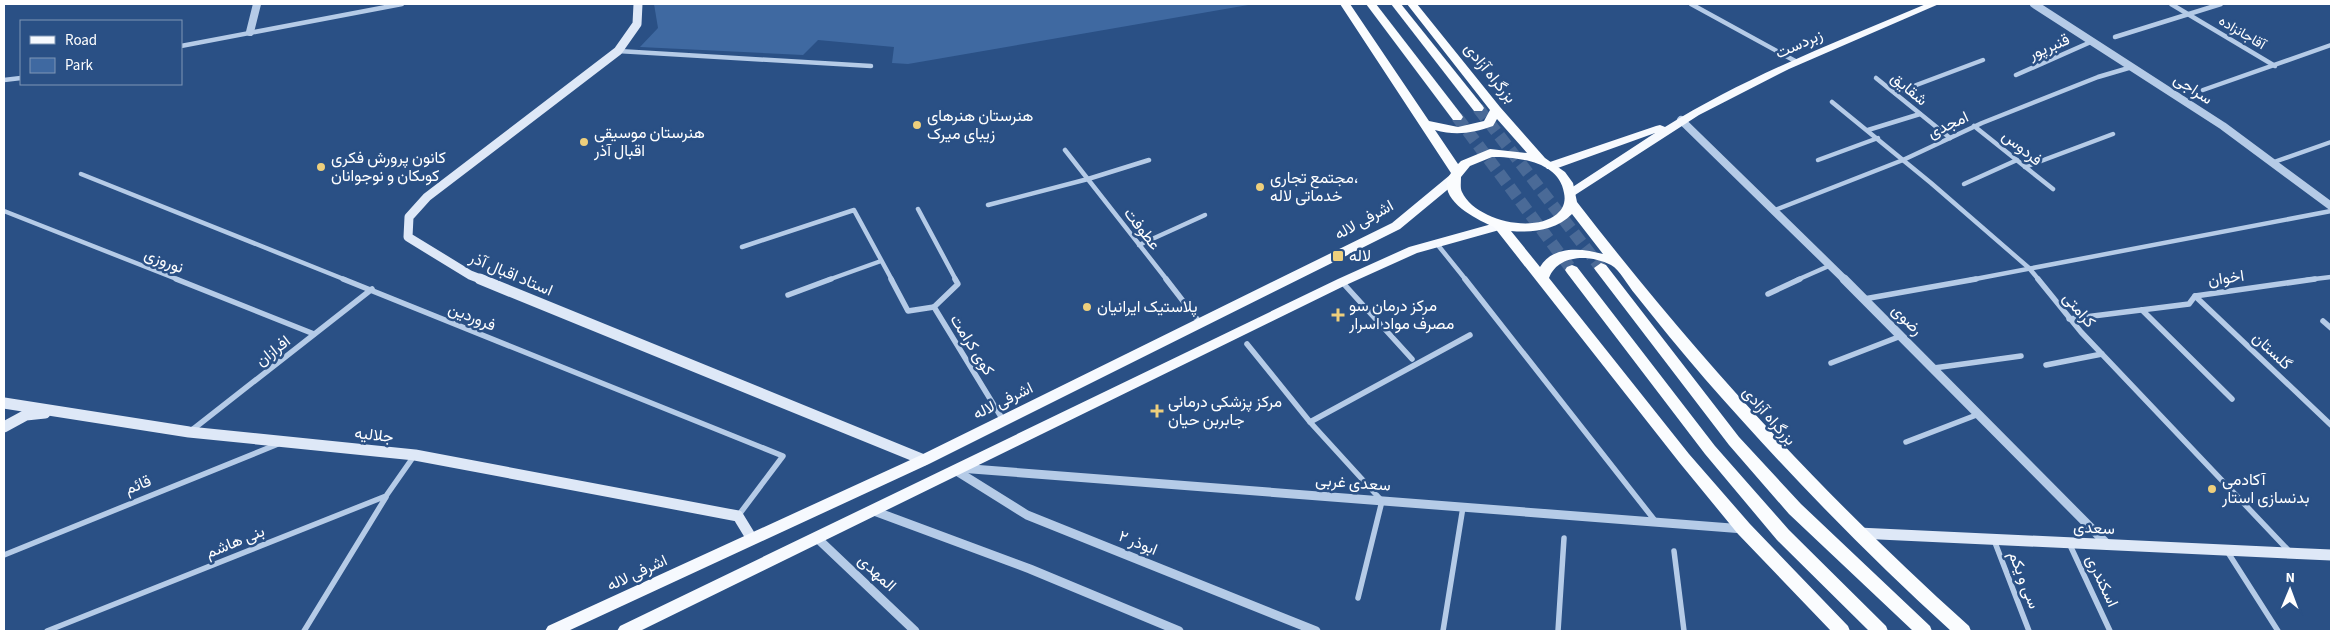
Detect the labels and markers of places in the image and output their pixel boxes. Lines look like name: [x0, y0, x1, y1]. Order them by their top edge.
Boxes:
place label: هنرستان هنرهای زیبای میرک: [927, 105, 1033, 145]
marker: هنرستان هنرهای زیبای میرک: [911, 119, 923, 131]
place label: هنرستان موسیقی اقبال آذر: [593, 122, 705, 162]
marker: هنرستان موسیقی اقبال آذر: [578, 136, 590, 148]
place label: کانون پرورش فکرى کوىکان و نوجوانان: [331, 147, 446, 187]
marker: کانون پرورش فکرى کوىکان و نوجوانان: [315, 161, 327, 173]
place label: مجتمع تجاری، خدماتی لاله: [1270, 167, 1358, 207]
marker: مجتمع تجاری، خدماتی لاله: [1254, 181, 1266, 193]
place label: لاله: [1349, 245, 1371, 267]
marker: لاله: [1331, 249, 1345, 263]
place label: مرکز درمان سو مصرف مواد اسرار: [1348, 295, 1454, 335]
place label: پلاستیک ایرانیان: [1097, 296, 1197, 318]
marker: پلاستیک ایرانیان: [1081, 301, 1093, 313]
marker: مرکز درمان سو مصرف مواد اسرار: [1331, 308, 1345, 322]
place label: مرکز پزشکی درمانی جابربن حیان: [1168, 391, 1282, 431]
marker: مرکز پزشکی درمانی جابربن حیان: [1150, 404, 1164, 418]
place label: آکادمی بدنسازی استار: [2221, 469, 2310, 509]
marker: آکادمی بدنسازی استار: [2206, 483, 2218, 495]

